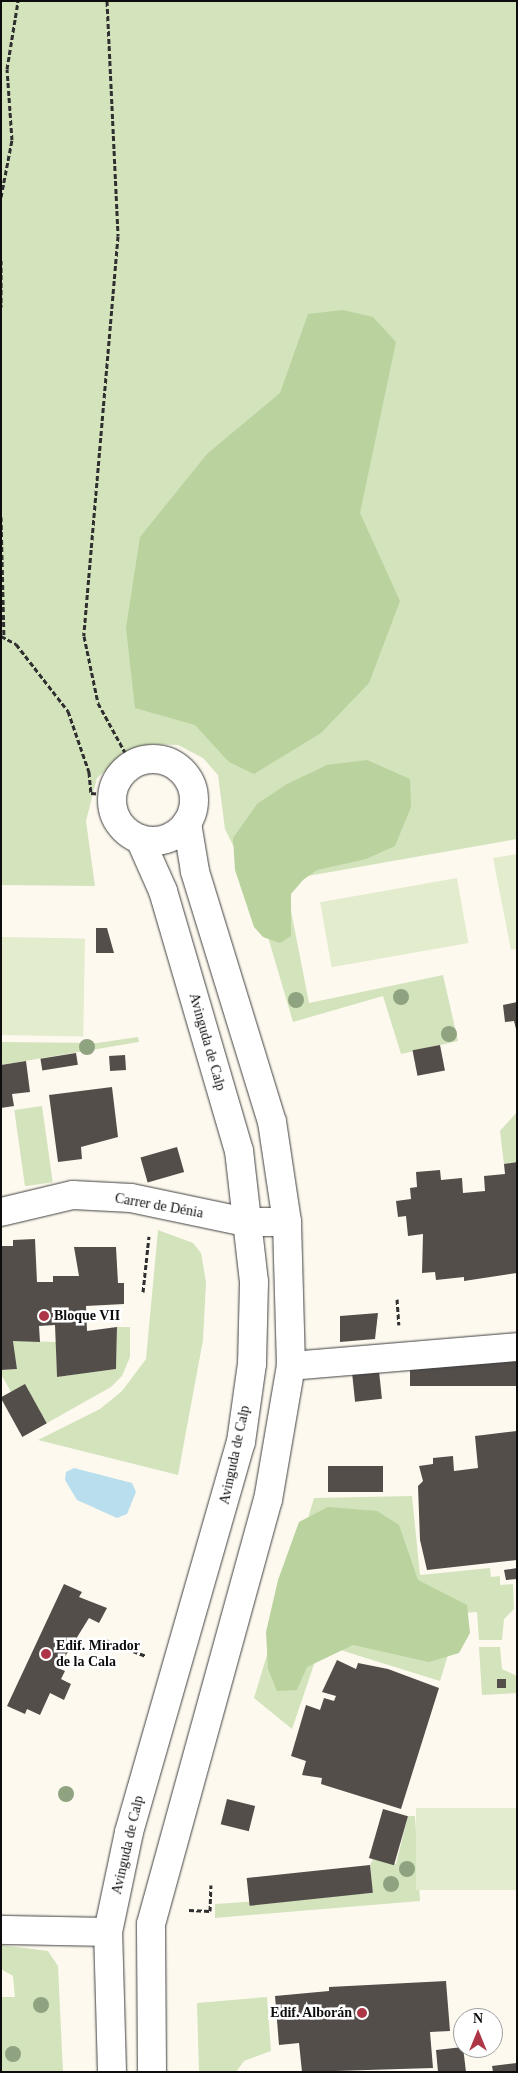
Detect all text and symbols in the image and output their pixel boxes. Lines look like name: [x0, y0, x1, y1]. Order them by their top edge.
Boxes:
street label: Avinguda de Calp: [185, 991, 229, 1093]
street label: Carrer de Dénia: [114, 1190, 204, 1222]
place label: Bloque VII: [54, 1308, 121, 1324]
marker: Bloque VII: [38, 1310, 50, 1322]
street label: Avinguda de Calp: [216, 1404, 254, 1506]
place label: Edif. Mirador de la Cala: [56, 1638, 140, 1670]
marker: Edif. Mirador de la Cala: [40, 1648, 52, 1660]
street label: Avinguda de Calp: [108, 1794, 148, 1896]
place label: Edif. Alborán: [270, 2005, 352, 2021]
marker: Edif. Alborán: [356, 2007, 368, 2019]
north arrow: [453, 2008, 503, 2058]
text: N: [473, 2011, 483, 2026]

